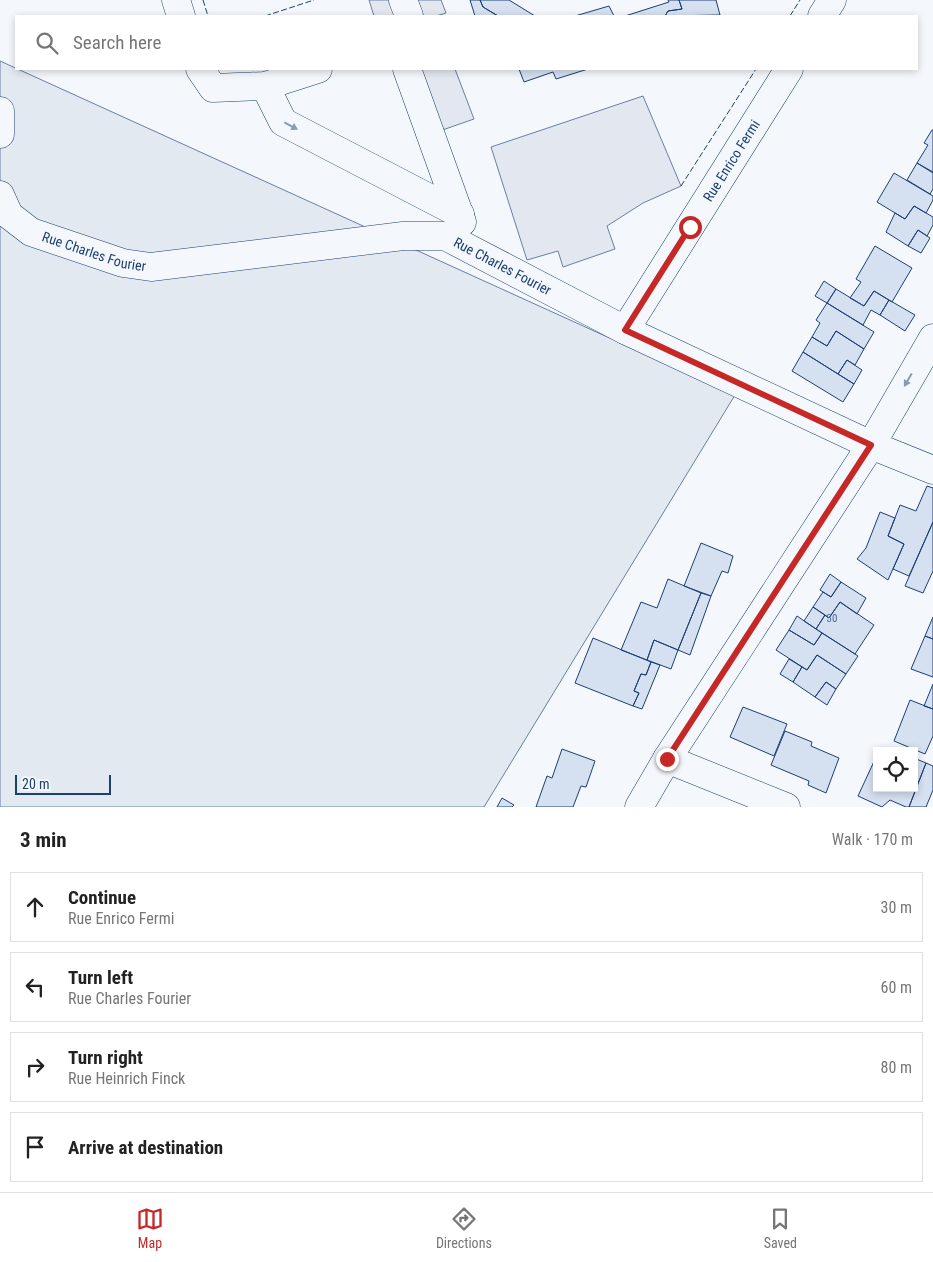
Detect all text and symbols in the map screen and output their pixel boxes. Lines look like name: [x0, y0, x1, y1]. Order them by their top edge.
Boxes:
search box: [15, 15, 918, 70]
icon: search: [33, 29, 61, 57]
text: Search here: [73, 31, 161, 54]
street label: Rue Enrico Fermi: [700, 117, 763, 204]
one-way arrow: [284, 122, 298, 130]
route start: [679, 216, 702, 239]
street label: Rue Charles Fourier: [40, 228, 147, 274]
street label: Rue Charles Fourier: [451, 234, 554, 298]
one-way arrow: [904, 374, 913, 387]
house number: 30: [827, 612, 837, 625]
map controls: [873, 747, 918, 792]
button: locate: [873, 747, 918, 792]
route end: [656, 748, 679, 771]
scale bar: [15, 772, 111, 795]
text: 20 m: [22, 776, 50, 792]
text: 3 min: [20, 828, 67, 852]
text: Walk · 170 m: [832, 830, 913, 849]
text: Continue: [68, 886, 136, 909]
icon: ahead: [21, 893, 49, 921]
text: 30 m: [880, 898, 912, 917]
text: Rue Enrico Fermi: [68, 909, 174, 928]
text: Turn left: [68, 966, 133, 989]
icon: left: [21, 973, 49, 1001]
text: 60 m: [880, 978, 912, 997]
text: Rue Charles Fourier: [68, 989, 191, 1008]
text: Turn right: [68, 1046, 143, 1069]
icon: right: [21, 1053, 49, 1081]
text: 80 m: [880, 1058, 912, 1077]
text: Rue Heinrich Finck: [68, 1069, 185, 1088]
icon: arrive: [21, 1133, 49, 1161]
text: Arrive at destination: [68, 1136, 223, 1159]
tab: Map: [136, 1205, 164, 1251]
tab: Directions: [436, 1205, 492, 1251]
tab: Saved: [764, 1205, 797, 1251]

